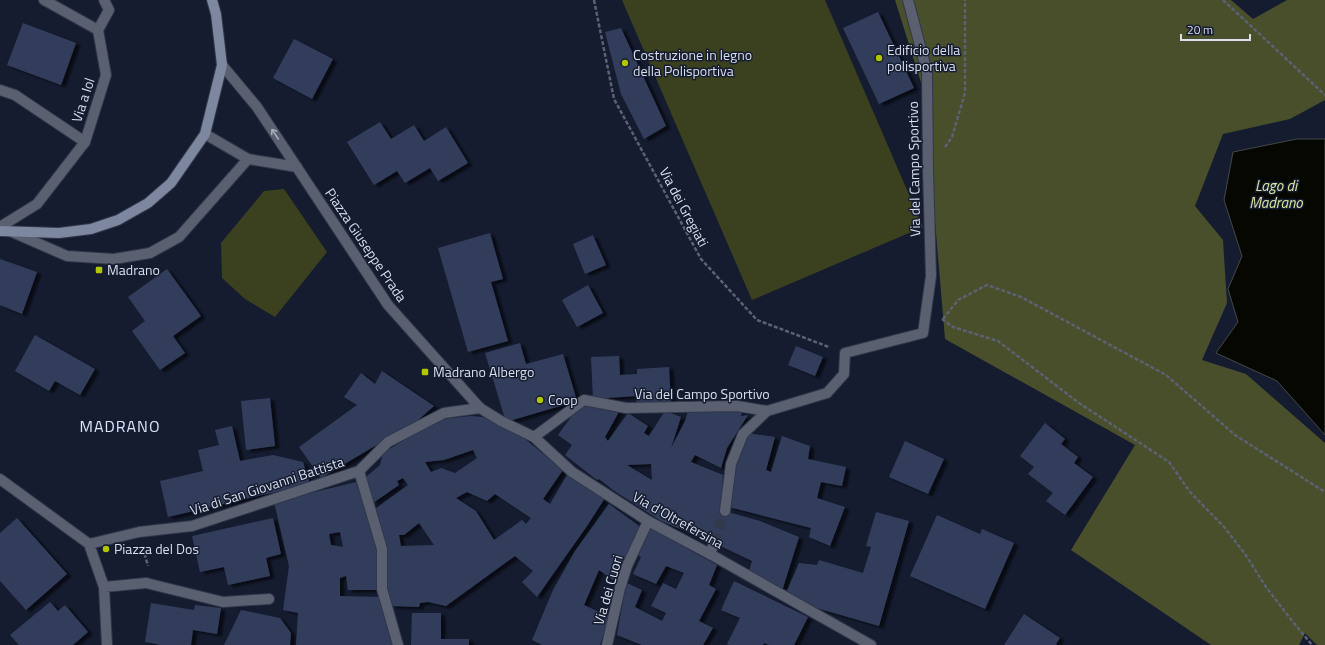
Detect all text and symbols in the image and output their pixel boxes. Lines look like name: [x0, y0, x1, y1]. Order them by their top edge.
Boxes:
scale bar: [1181, 16, 1250, 42]
text: 20 m: [1187, 20, 1213, 39]
place label: Edificio della polisportiva: [887, 39, 960, 76]
place label: Costruzione in legno della Polisportiva: [633, 44, 752, 81]
marker: Edificio della polisportiva: [874, 53, 884, 63]
marker: Costruzione in legno della Polisportiva: [620, 58, 630, 68]
street label: Via a Iol: [66, 75, 100, 125]
street label: Via del Campo Sportivo: [902, 101, 925, 237]
one-way arrow: [271, 129, 279, 140]
street label: Via dei Gregiati: [655, 163, 714, 250]
water label: Lago di Madrano: [1249, 174, 1303, 214]
street label: Piazza Giuseppe Prada: [320, 184, 412, 306]
place label: Madrano: [107, 259, 160, 280]
marker: Madrano: [94, 265, 104, 275]
place label: Madrano Albergo: [433, 361, 534, 382]
marker: Madrano Albergo: [420, 367, 430, 377]
street label: Via del Campo Sportivo: [634, 383, 770, 404]
place label: Coop: [548, 389, 578, 410]
marker: Coop: [535, 395, 545, 405]
district label: MADRANO: [80, 414, 160, 438]
street label: Via di San Giovanni Battista: [187, 451, 347, 520]
street label: Via d'Oltrefersina: [629, 486, 728, 553]
place label: Piazza del Dos: [114, 538, 199, 559]
marker: Piazza del Dos: [101, 544, 111, 554]
street label: Via dei Cuori: [587, 552, 628, 627]

